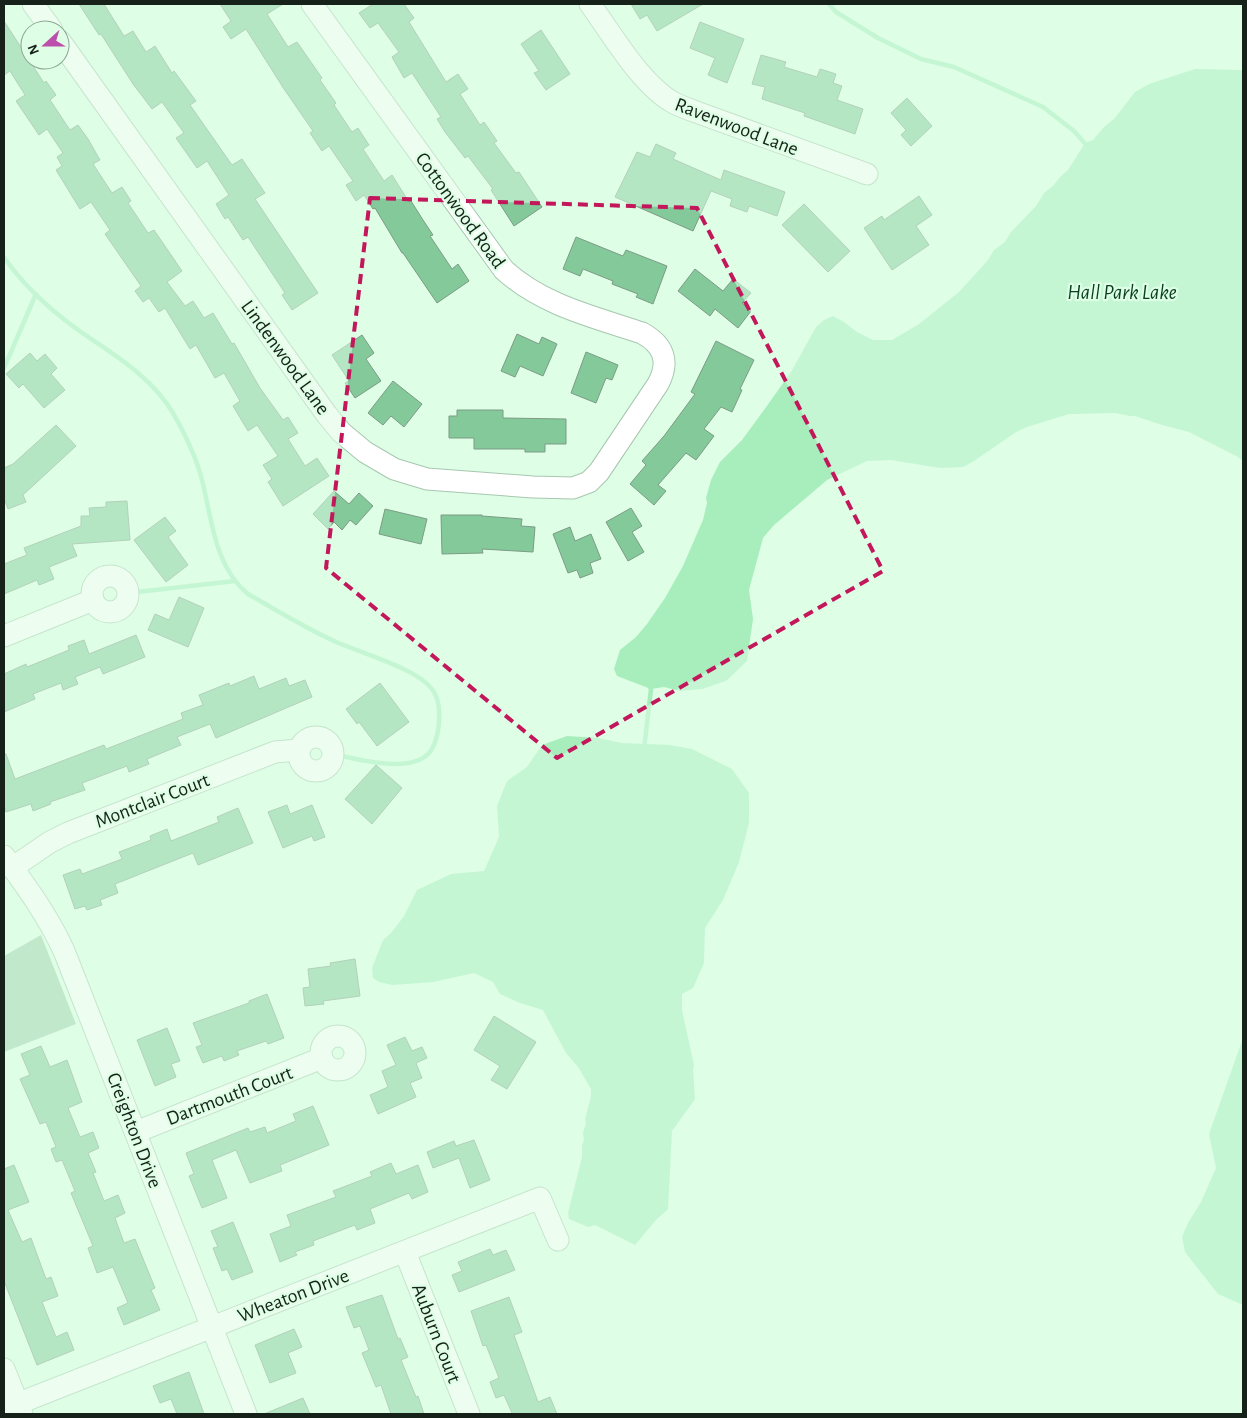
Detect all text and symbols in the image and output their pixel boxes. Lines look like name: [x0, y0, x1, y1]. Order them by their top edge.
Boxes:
north arrow: [20, 20, 70, 70]
text: N: [26, 42, 42, 56]
street label: Ravenwood Lane: [672, 94, 801, 160]
street label: Cottonwood Road: [412, 149, 509, 272]
water label: Hall Park Lake: [1067, 282, 1177, 303]
street label: Lindenwood Lane: [237, 297, 333, 419]
street label: Montclair Court: [92, 770, 213, 832]
street label: Dartmouth Court: [163, 1062, 296, 1129]
street label: Creighton Drive: [103, 1070, 165, 1191]
street label: Wheaton Drive: [235, 1266, 352, 1326]
street label: Auburn Court: [408, 1281, 464, 1386]

